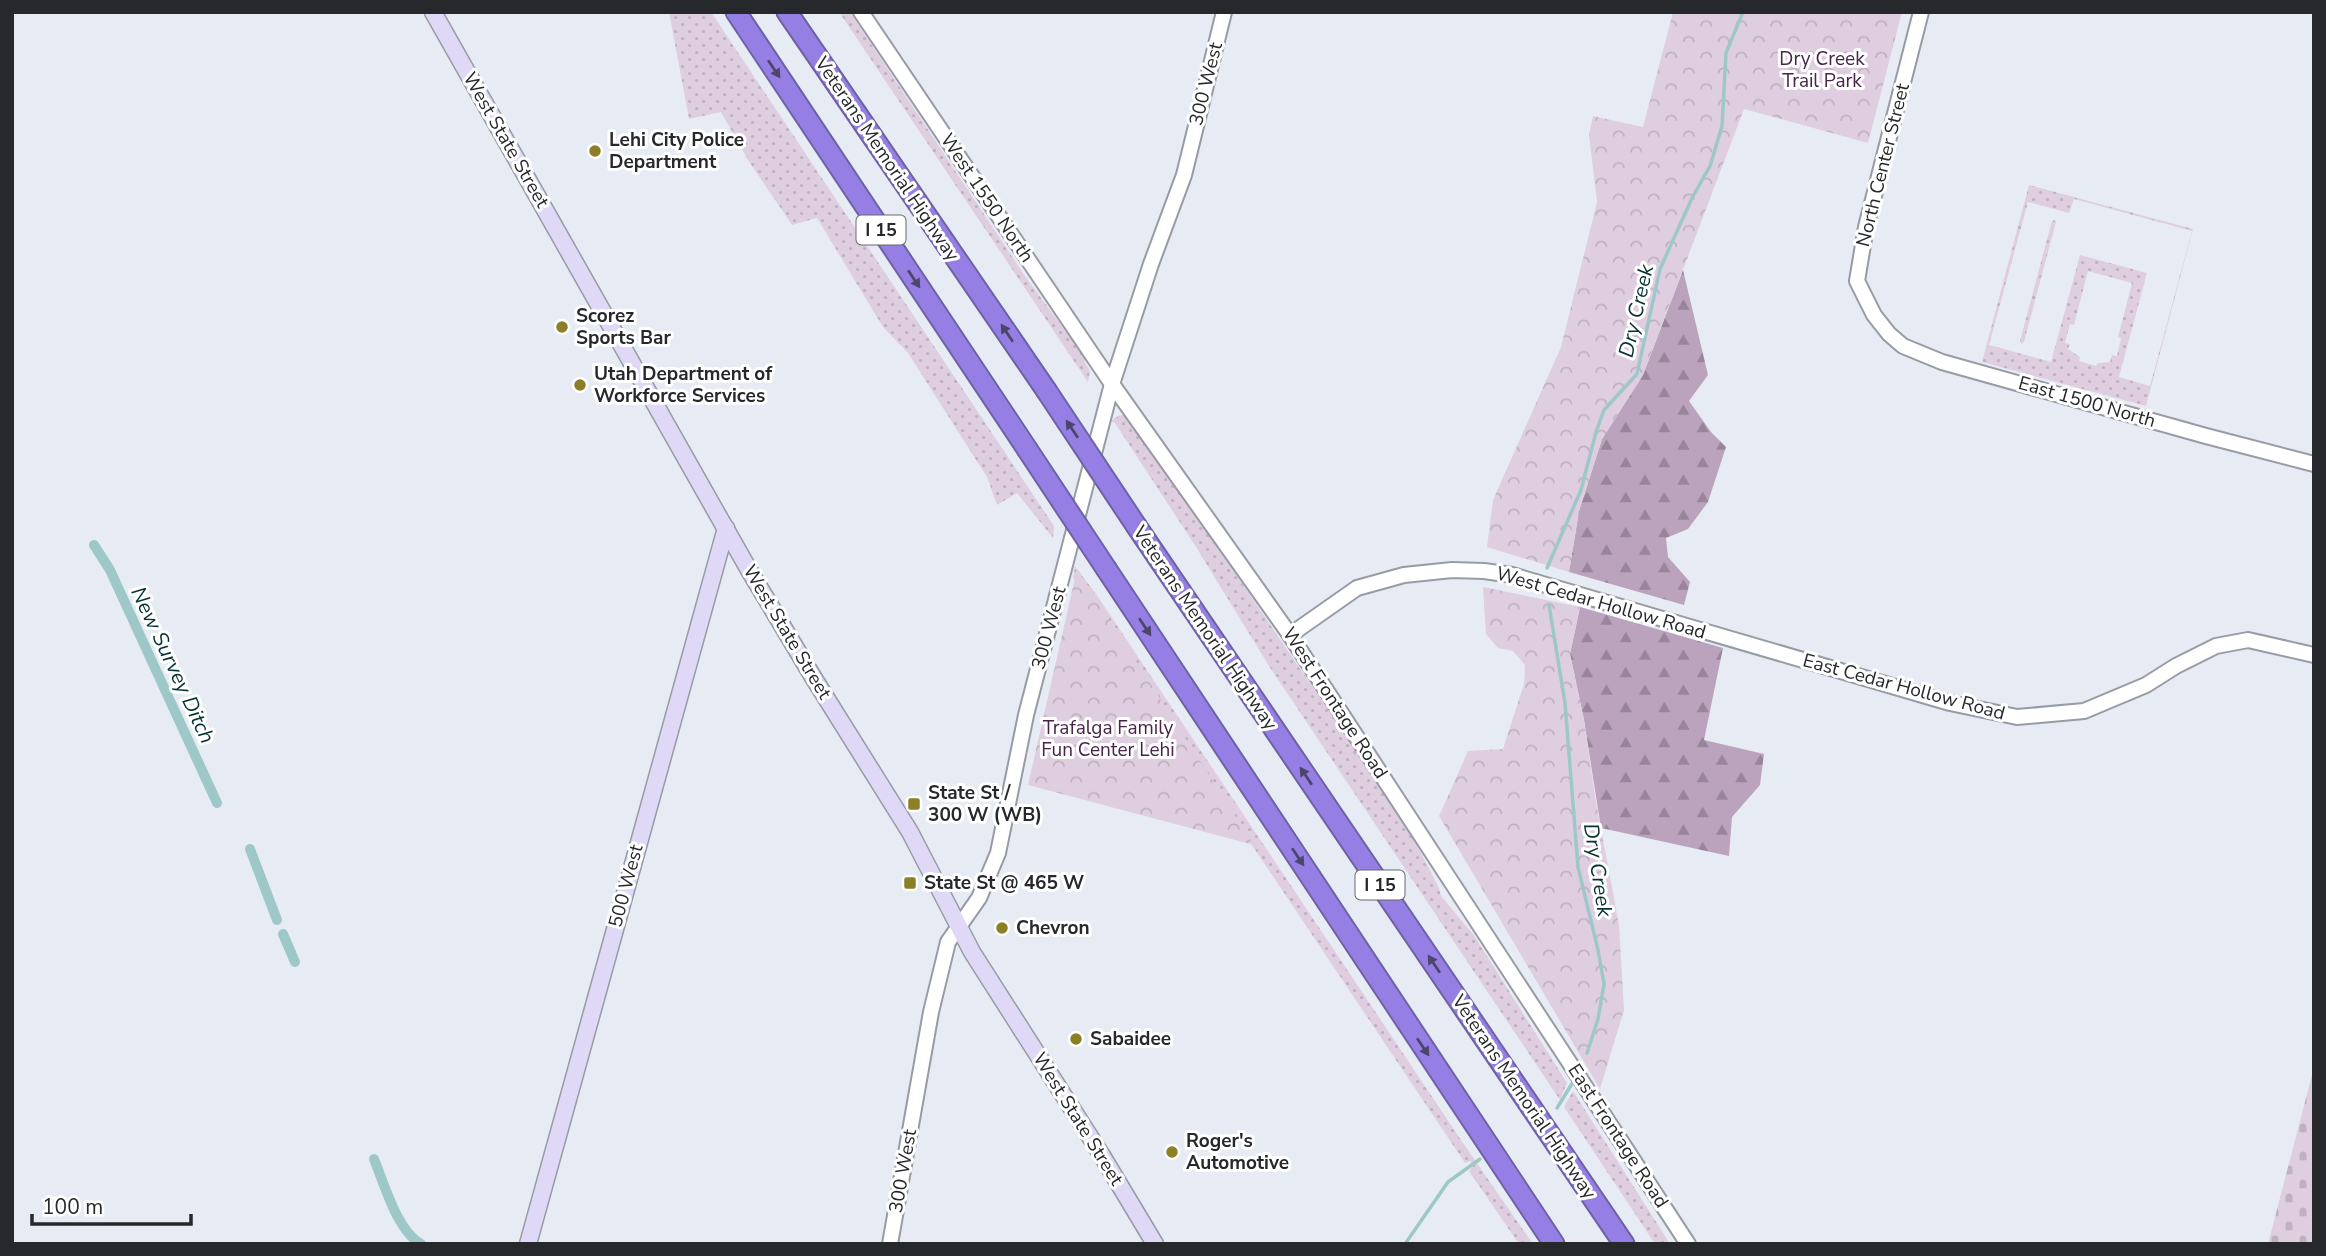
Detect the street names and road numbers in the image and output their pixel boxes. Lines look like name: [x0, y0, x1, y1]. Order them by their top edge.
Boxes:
street label: 300 West: [1183, 39, 1229, 128]
street label: Veterans Memorial Highway: [808, 51, 965, 267]
street label: West State Street: [457, 68, 555, 213]
street label: North Center Street: [1850, 80, 1916, 249]
street label: West 1550 North: [934, 128, 1040, 268]
road number: I 15: [856, 215, 906, 244]
street label: East 1500 North: [2015, 370, 2159, 434]
street label: Veterans Memorial Highway: [1126, 520, 1283, 736]
street label: West State Street: [737, 560, 838, 704]
street label: West Cedar Hollow Road: [1493, 561, 1709, 645]
street label: 300 West: [1025, 583, 1073, 672]
street label: West Frontage Road: [1276, 622, 1394, 784]
street label: East Cedar Hollow Road: [1800, 647, 2008, 727]
street label: 500 West: [602, 841, 650, 930]
road number: I 15: [1356, 870, 1404, 900]
street label: Veterans Memorial Highway: [1445, 989, 1602, 1205]
street label: West State Street: [1027, 1048, 1130, 1191]
street label: East Frontage Road: [1562, 1059, 1674, 1213]
street label: 300 West: [883, 1127, 923, 1215]

